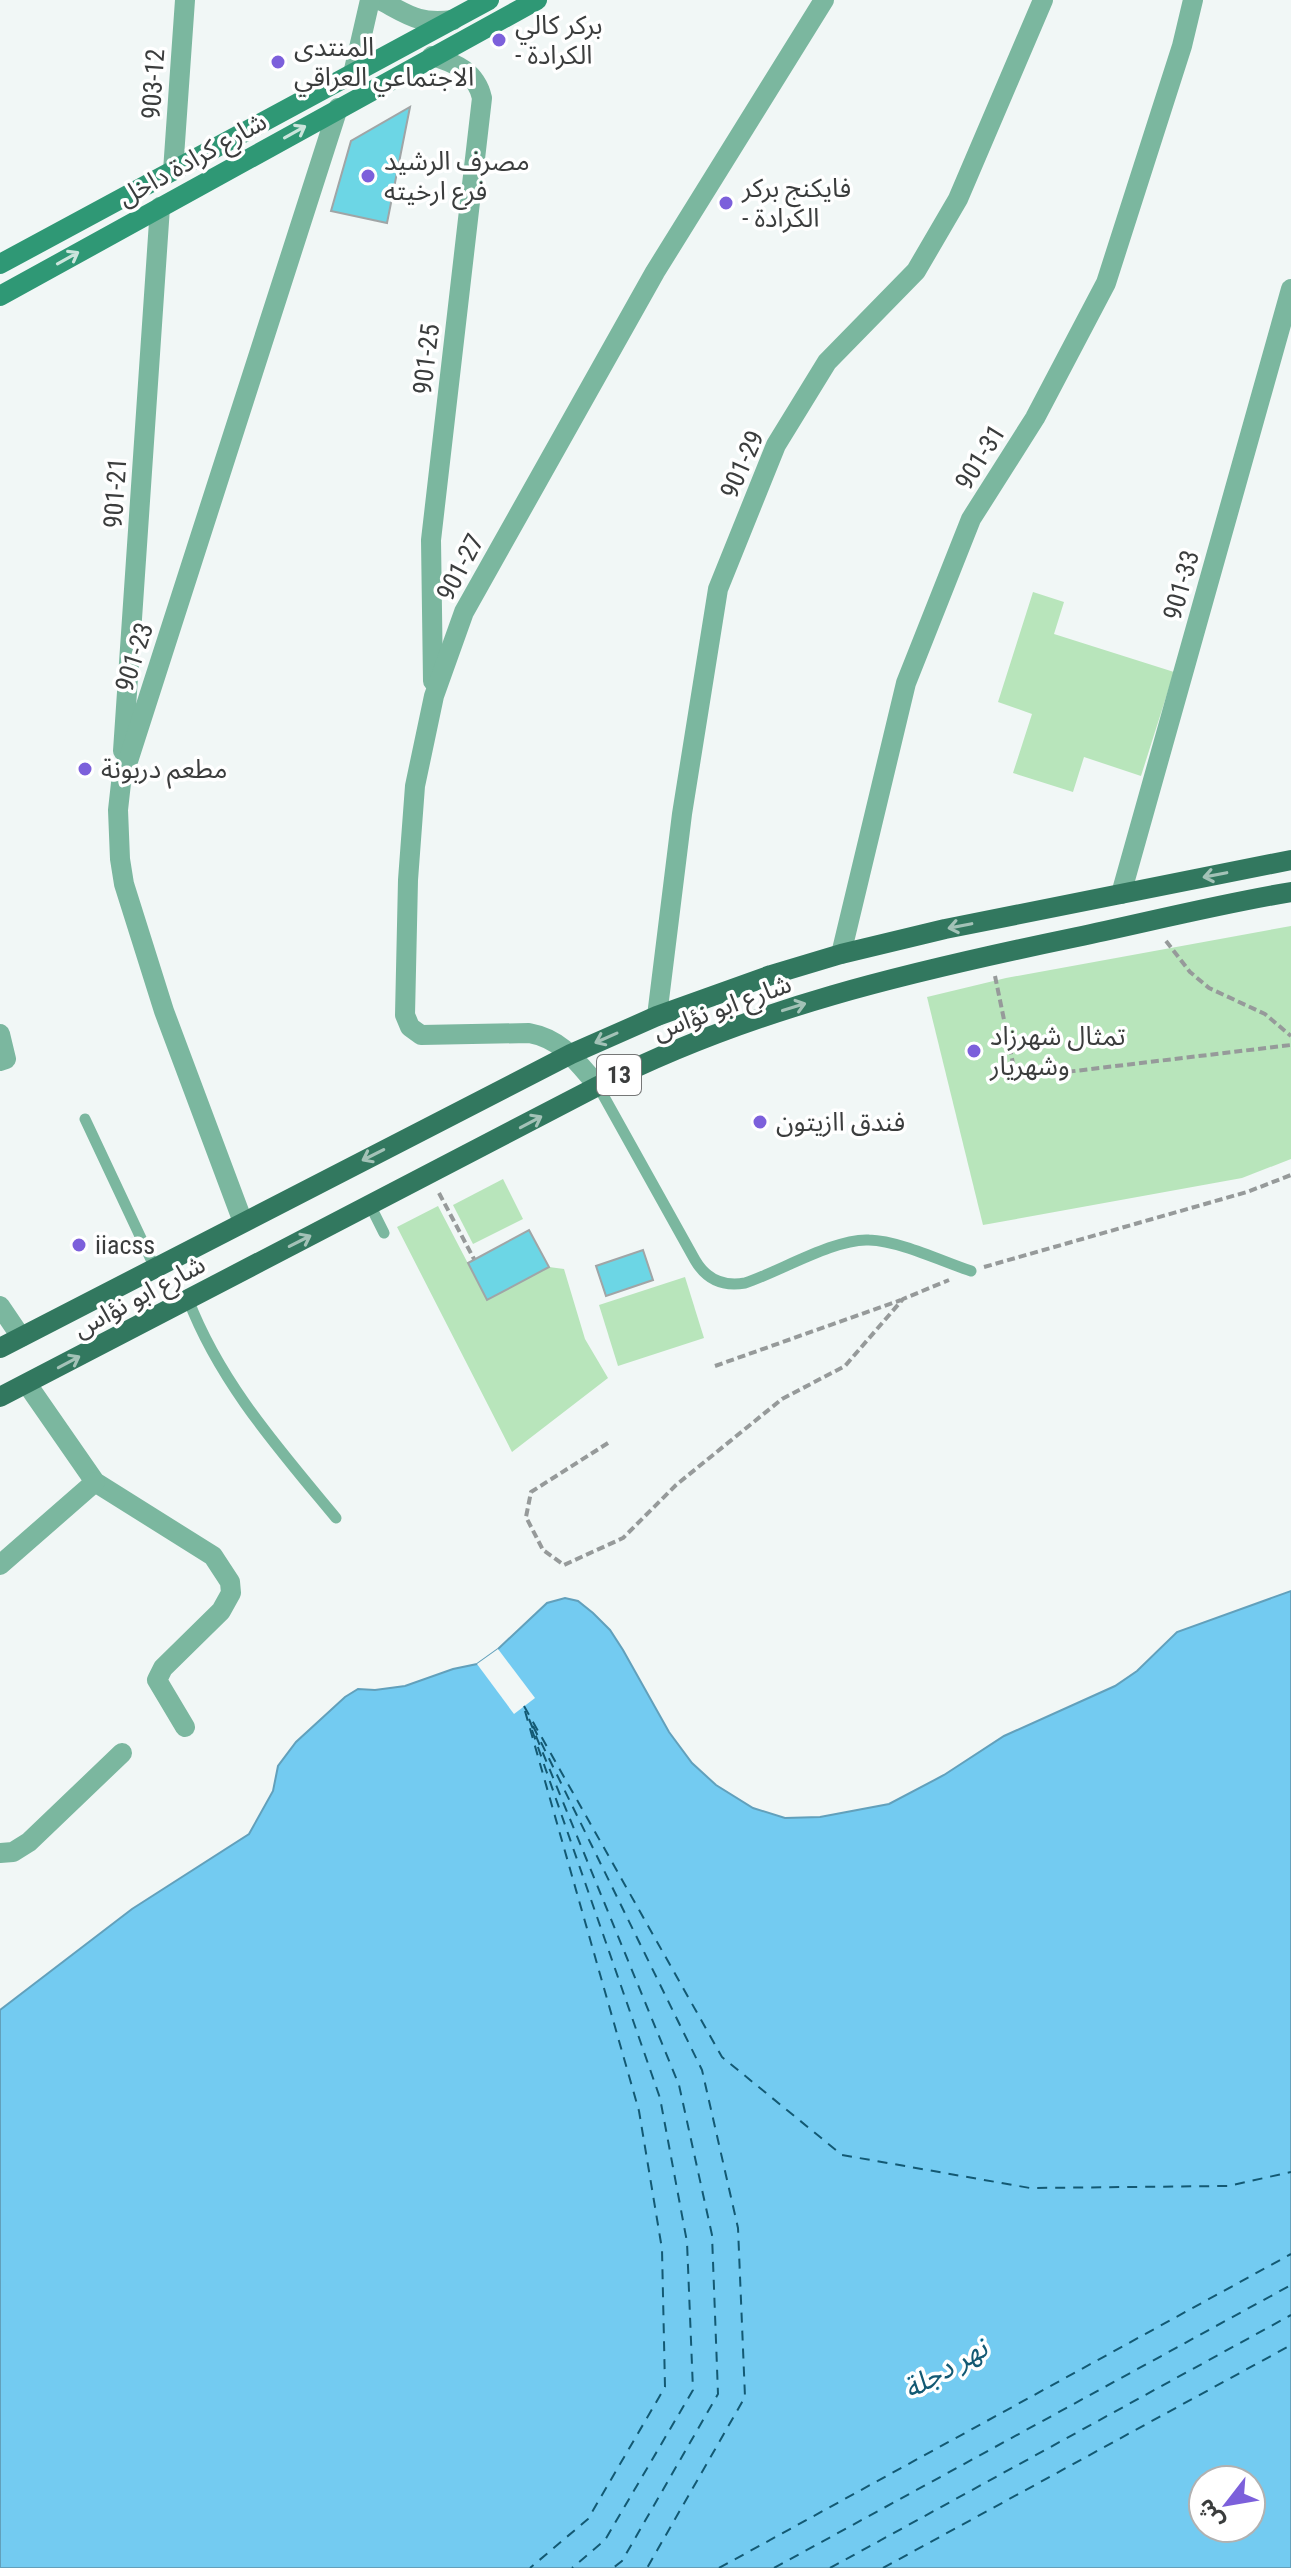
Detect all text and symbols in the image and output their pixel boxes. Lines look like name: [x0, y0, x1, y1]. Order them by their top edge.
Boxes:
place label: بركر كالي - الكرادة: [515, 10, 602, 70]
marker: بركر كالي - الكرادة: [490, 31, 508, 49]
place label: المنتدى الاجتماعي العراقي: [294, 32, 474, 97]
street label: 903-12: [136, 48, 170, 120]
marker: المنتدى الاجتماعي العراقي: [269, 53, 287, 71]
street label: شارع كرادة داخل: [113, 106, 273, 216]
one-way arrow: [283, 124, 307, 139]
place label: مصرف الرشيد فرع ارخيته: [384, 146, 530, 210]
marker: مصرف الرشيد فرع ارخيته: [359, 167, 377, 185]
place label: فايكنج بركر - الكرادة: [741, 173, 851, 233]
marker: فايكنج بركر - الكرادة: [717, 194, 735, 212]
one-way arrow: [56, 250, 79, 266]
street label: 901-25: [407, 322, 445, 396]
street label: 901-31: [949, 419, 1011, 495]
street label: 901-29: [714, 426, 770, 502]
street label: 901-21: [98, 457, 132, 529]
street label: 901-27: [430, 529, 490, 605]
street label: 901-33: [1157, 547, 1205, 623]
street label: 901-23: [109, 619, 159, 695]
place label: مطعم دربونة: [101, 754, 227, 789]
marker: مطعم دربونة: [76, 760, 94, 778]
one-way arrow: [1202, 869, 1228, 884]
one-way arrow: [947, 919, 973, 934]
street label: شارع ابو نؤاس: [649, 968, 797, 1050]
one-way arrow: [781, 999, 807, 1014]
place label: تمثال شهرزاد وشهريار: [989, 1021, 1125, 1081]
one-way arrow: [594, 1031, 618, 1046]
marker: تمثال شهرزاد وشهريار: [965, 1042, 983, 1060]
road number: 13: [597, 1055, 641, 1095]
place label: فندق اازيتون: [776, 1107, 905, 1137]
one-way arrow: [518, 1113, 542, 1129]
marker: فندق اازيتون: [751, 1113, 769, 1131]
one-way arrow: [362, 1147, 386, 1163]
place label: iiacss: [95, 1230, 155, 1260]
one-way arrow: [287, 1232, 311, 1248]
marker: iiacss: [70, 1236, 88, 1254]
street label: شارع ابو نؤاس: [68, 1249, 212, 1347]
one-way arrow: [57, 1353, 81, 1369]
water label: نهر دجلة: [898, 2330, 995, 2405]
north arrow: [1187, 2464, 1267, 2544]
text: ش: [1192, 2495, 1229, 2533]

